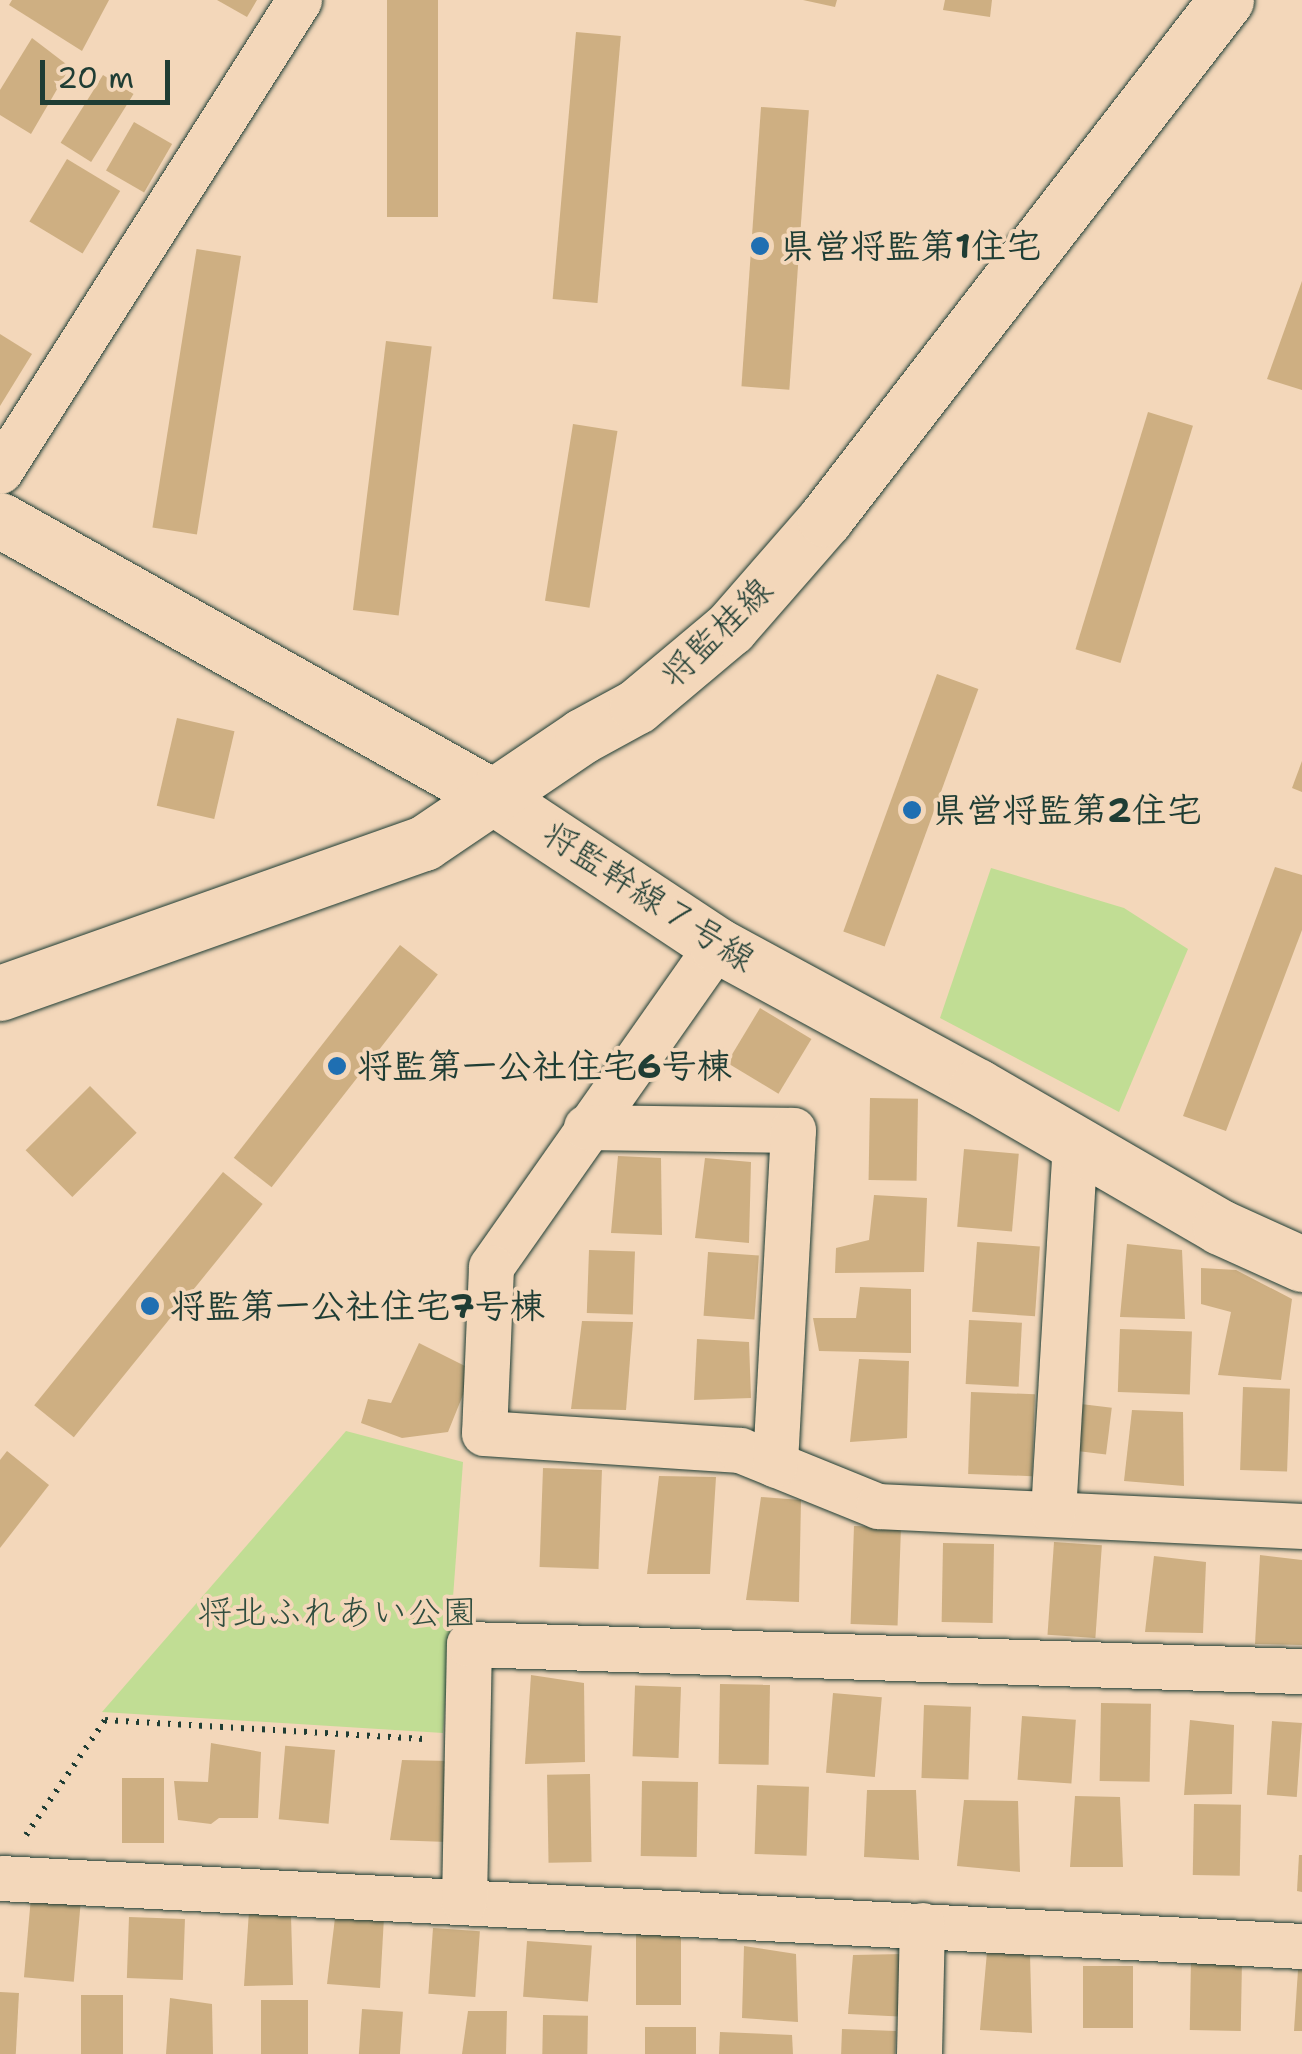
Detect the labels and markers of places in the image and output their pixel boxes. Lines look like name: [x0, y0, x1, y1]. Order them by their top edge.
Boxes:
place label: 県営将監第1住宅: [780, 225, 1041, 267]
marker: 県営将監第1住宅: [749, 235, 771, 257]
place label: 県営将監第2住宅: [932, 789, 1201, 831]
marker: 県営将監第2住宅: [901, 799, 923, 821]
place label: 将監第一公社住宅6号棟: [357, 1045, 731, 1087]
marker: 将監第一公社住宅6号棟: [326, 1055, 348, 1077]
place label: 将監第一公社住宅7号棟: [170, 1285, 544, 1327]
marker: 将監第一公社住宅7号棟: [139, 1295, 161, 1317]

